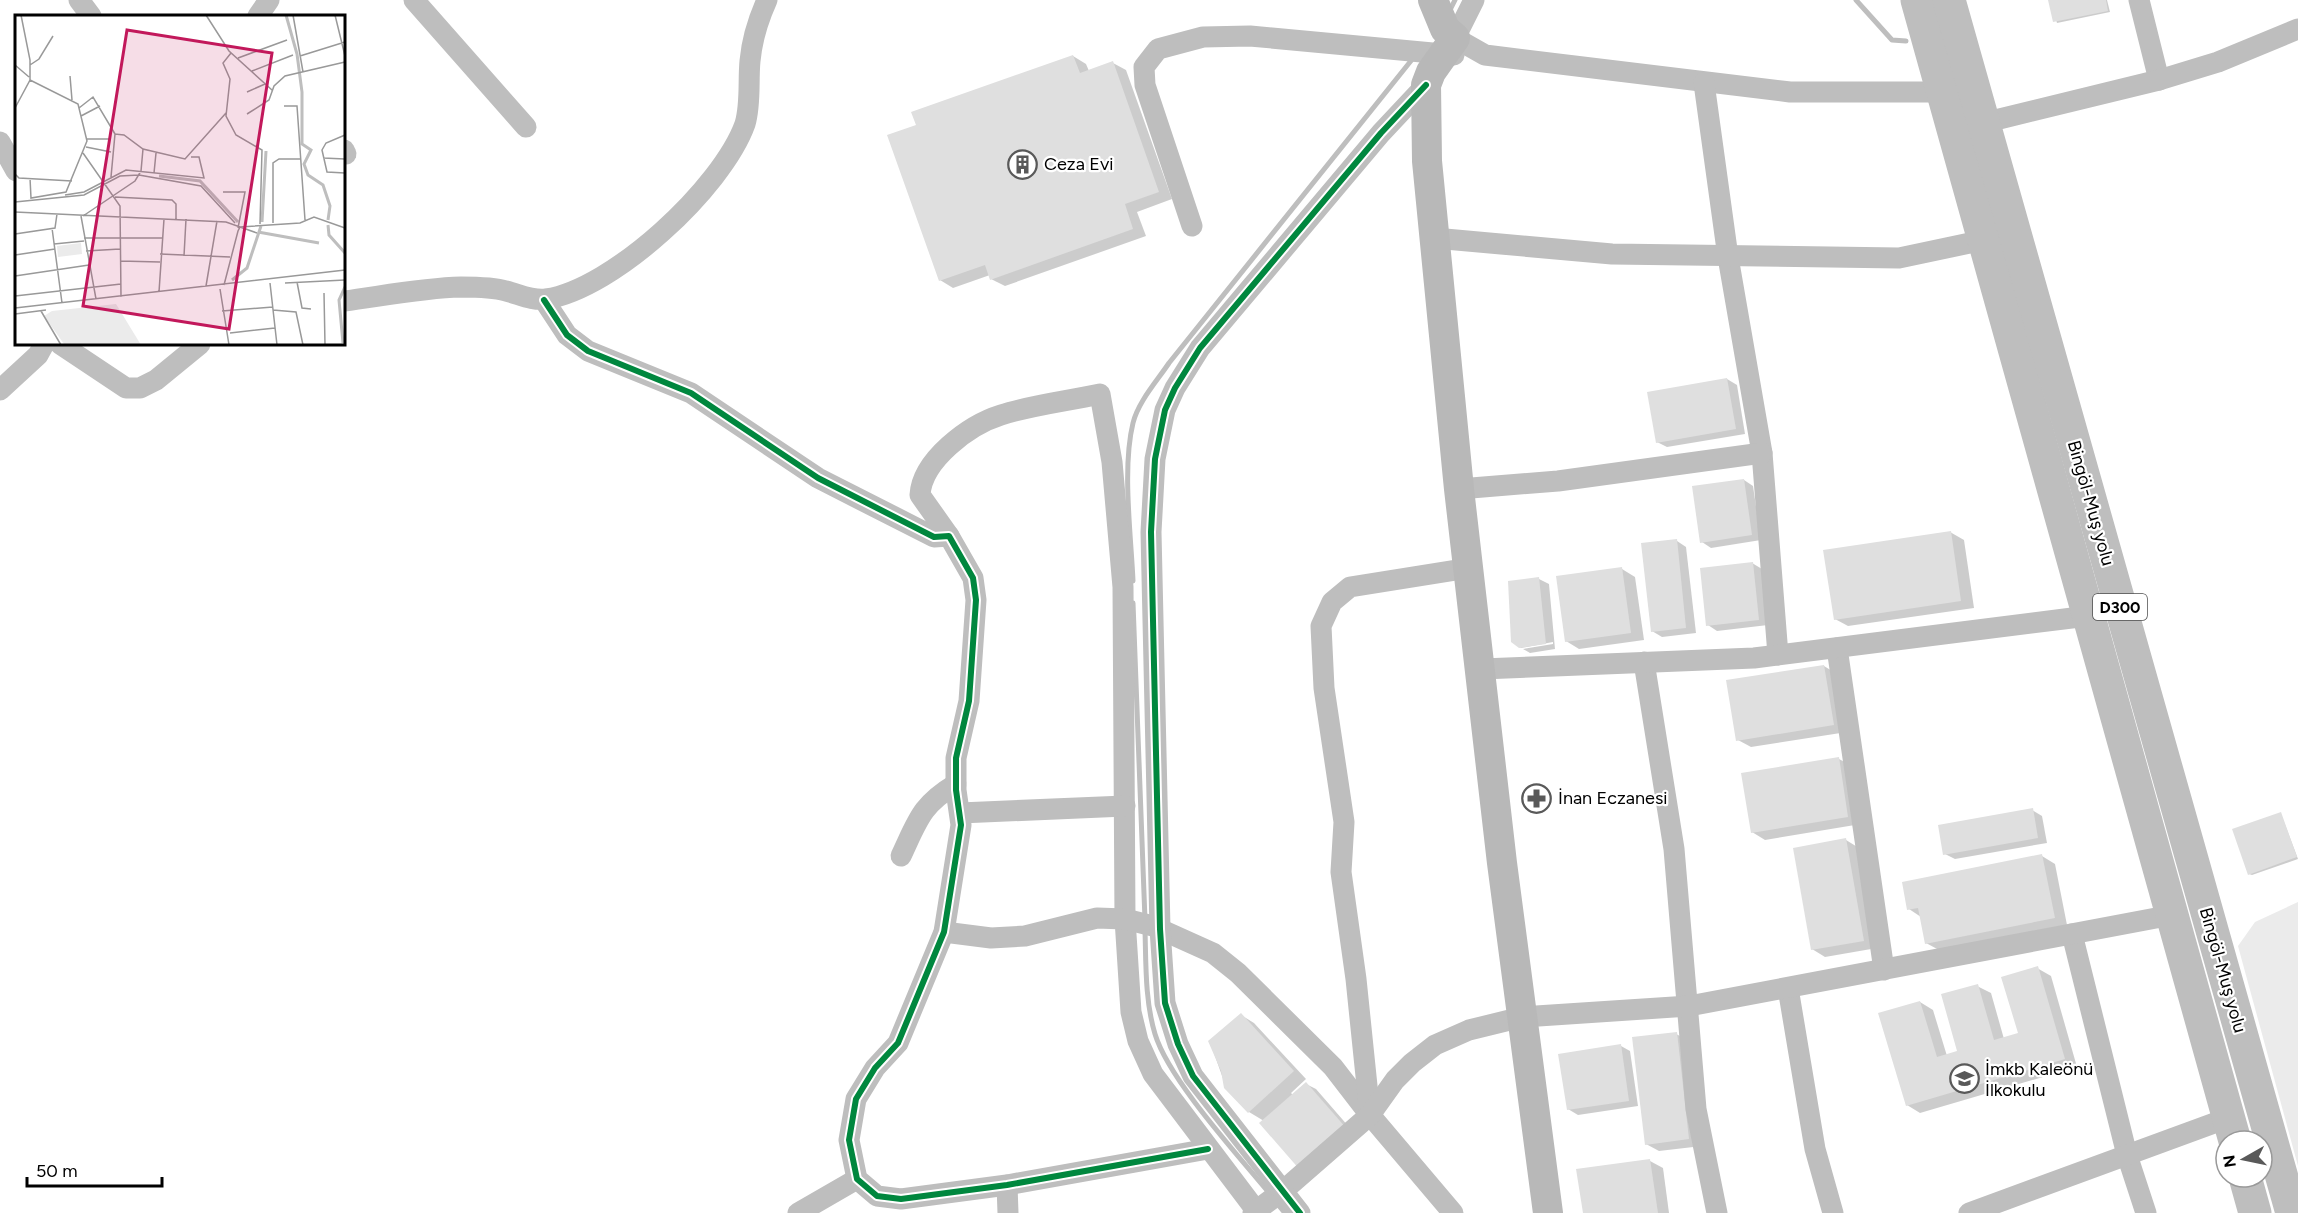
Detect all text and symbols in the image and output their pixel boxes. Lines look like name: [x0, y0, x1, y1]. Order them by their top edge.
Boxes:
inset map: [15, 15, 345, 345]
building icon: Ceza Evi: [1007, 148, 1039, 180]
place label: Ceza Evi: [1044, 153, 1113, 175]
street label: Bingöl-Muş yolu: [2063, 438, 2119, 568]
road number: D300: [2093, 594, 2147, 620]
pharmacy icon: İnan Eczanesi: [1521, 782, 1553, 814]
place label: İnan Eczanesi: [1558, 787, 1667, 809]
street label: Bingöl-Muş yolu: [2195, 905, 2251, 1035]
place label: İmkb Kaleönü İlkokulu: [1985, 1058, 2093, 1101]
school or university icon: İmkb Kaleönü İlkokulu: [1948, 1063, 1980, 1095]
north arrow: [2214, 1129, 2274, 1189]
scale bar: [27, 1150, 162, 1188]
text: N: [2219, 1154, 2240, 1169]
text: 50 m: [36, 1160, 78, 1182]

